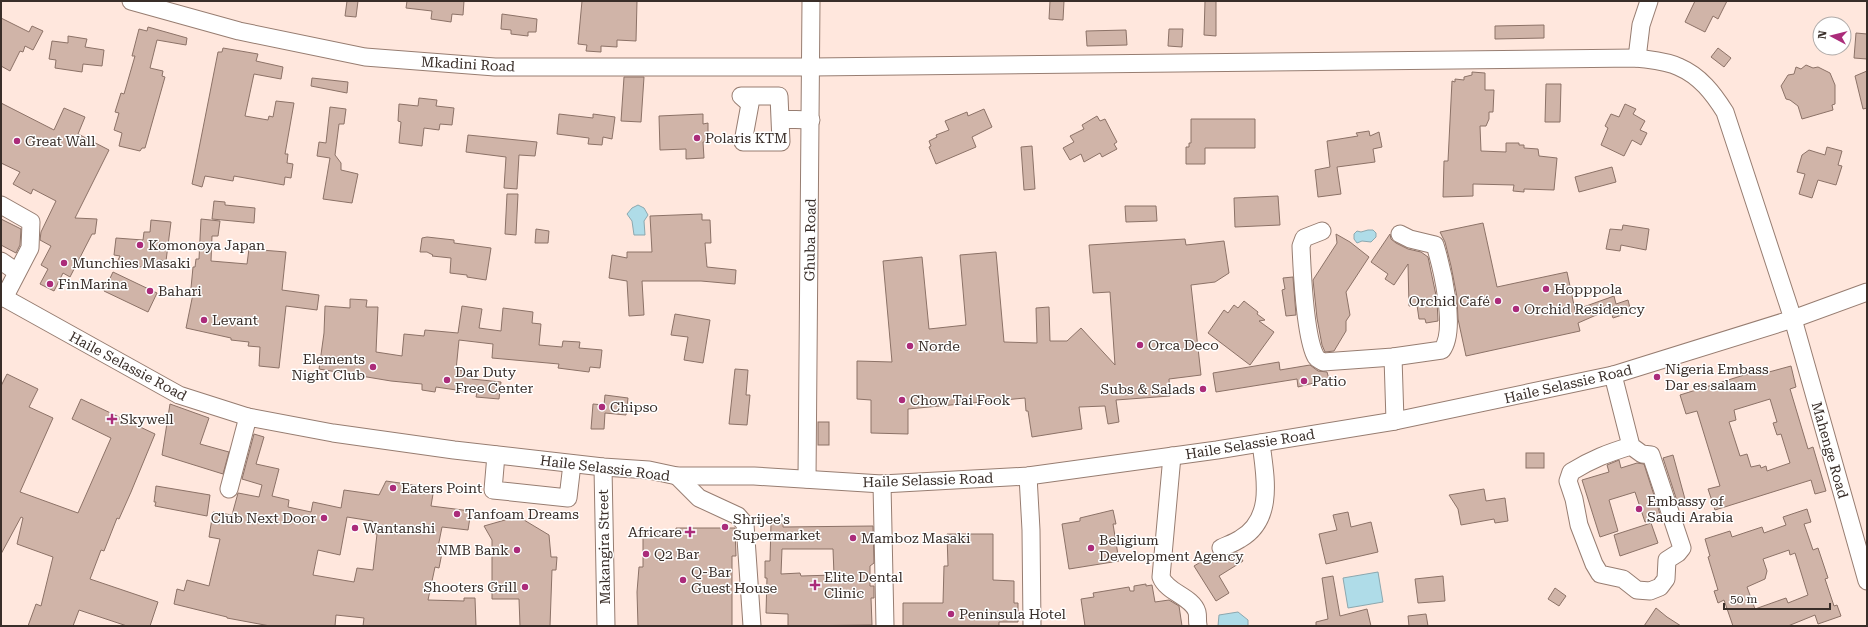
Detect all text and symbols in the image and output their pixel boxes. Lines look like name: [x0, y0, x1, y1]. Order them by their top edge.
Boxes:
north arrow: [1812, 16, 1852, 56]
text: N: [1816, 29, 1830, 40]
street label: Mkadini Road: [421, 54, 515, 74]
place label: Polaris KTM: [705, 130, 787, 146]
place label: Great Wall: [25, 133, 96, 149]
marker: Polaris KTM: [692, 133, 702, 143]
marker: Great Wall: [12, 136, 22, 146]
street label: Ghuba Road: [801, 198, 819, 282]
place label: Komonoya Japan: [148, 237, 265, 253]
marker: Komonoya Japan: [135, 240, 145, 250]
place label: Munchies Masaki: [72, 255, 191, 271]
marker: Munchies Masaki: [59, 258, 69, 268]
place label: FinMarina: [58, 276, 128, 292]
marker: FinMarina: [45, 279, 55, 289]
place label: Hopppola: [1554, 281, 1623, 297]
place label: Bahari: [158, 283, 202, 299]
marker: Hopppola: [1541, 284, 1551, 294]
marker: Bahari: [145, 286, 155, 296]
place label: Orchid Café: [1409, 293, 1490, 309]
marker: Orchid Café: [1493, 296, 1503, 306]
place label: Orchid Residency: [1524, 301, 1645, 317]
marker: Orchid Residency: [1511, 304, 1521, 314]
place label: Levant: [212, 312, 258, 328]
marker: Levant: [199, 315, 209, 325]
street label: Haile Selassie Road: [66, 328, 190, 404]
place label: Orca Deco: [1148, 337, 1219, 353]
place label: Norde: [918, 338, 960, 354]
marker: Orca Deco: [1135, 340, 1145, 350]
marker: Norde: [905, 341, 915, 351]
place label: Elements Night Club: [291, 351, 365, 383]
street label: Haile Selassie Road: [1502, 361, 1634, 407]
place label: Nigeria Embass Dar es salaam: [1665, 361, 1769, 393]
marker: Elements Night Club: [368, 362, 378, 372]
place label: Dar Duty Free Center: [455, 364, 533, 396]
marker: Nigeria Embass Dar es salaam: [1652, 372, 1662, 382]
place label: Patio: [1312, 373, 1346, 389]
marker: Dar Duty Free Center: [442, 375, 452, 385]
marker: Patio: [1299, 376, 1309, 386]
place label: Subs & Salads: [1101, 381, 1195, 397]
marker: Subs & Salads: [1198, 384, 1208, 394]
place label: Chow Tai Fook: [910, 392, 1011, 408]
marker: Chow Tai Fook: [897, 395, 907, 405]
place label: Chipso: [610, 399, 658, 415]
street label: Mahenge Road: [1809, 400, 1851, 500]
marker: Chipso: [597, 402, 607, 412]
place label: Skywell: [120, 411, 174, 427]
marker: Skywell: [107, 414, 117, 424]
street label: Haile Selassie Road: [1184, 426, 1316, 462]
street label: Haile Selassie Road: [539, 452, 671, 484]
street label: Haile Selassie Road: [862, 470, 994, 490]
place label: Eaters Point: [401, 480, 482, 496]
marker: Eaters Point: [388, 483, 398, 493]
street label: Makangira Street: [595, 489, 613, 605]
place label: Embassy of Saudi Arabia: [1647, 493, 1734, 525]
marker: Embassy of Saudi Arabia: [1634, 504, 1644, 514]
place label: Tanfoam Dreams: [465, 506, 579, 522]
marker: Tanfoam Dreams: [452, 509, 462, 519]
place label: Club Next Door: [211, 510, 316, 526]
place label: Shrijee's Supermarket: [733, 511, 821, 543]
marker: Club Next Door: [319, 513, 329, 523]
place label: Wantanshi: [363, 520, 436, 536]
marker: Shrijee's Supermarket: [720, 522, 730, 532]
marker: Wantanshi: [350, 523, 360, 533]
place label: Africare: [628, 524, 682, 540]
marker: Africare: [685, 527, 695, 537]
place label: Mamboz Masaki: [861, 530, 971, 546]
place label: Beligium Development Agency: [1099, 532, 1244, 564]
marker: Mamboz Masaki: [848, 533, 858, 543]
place label: NMB Bank: [437, 542, 509, 558]
marker: Beligium Development Agency: [1086, 543, 1096, 553]
marker: NMB Bank: [512, 545, 522, 555]
place label: Q2 Bar: [654, 546, 699, 562]
marker: Q2 Bar: [641, 549, 651, 559]
place label: Q-Bar Guest House: [691, 564, 778, 596]
place label: Elite Dental Clinic: [824, 569, 903, 601]
marker: Q-Bar Guest House: [678, 575, 688, 585]
place label: Shooters Grill: [423, 579, 518, 595]
marker: Elite Dental Clinic: [809, 579, 821, 591]
marker: Shooters Grill: [520, 582, 530, 592]
scale bar: [1724, 585, 1830, 611]
text: 50 m: [1730, 592, 1757, 606]
place label: Peninsula Hotel: [959, 606, 1066, 622]
marker: Peninsula Hotel: [946, 609, 956, 619]

